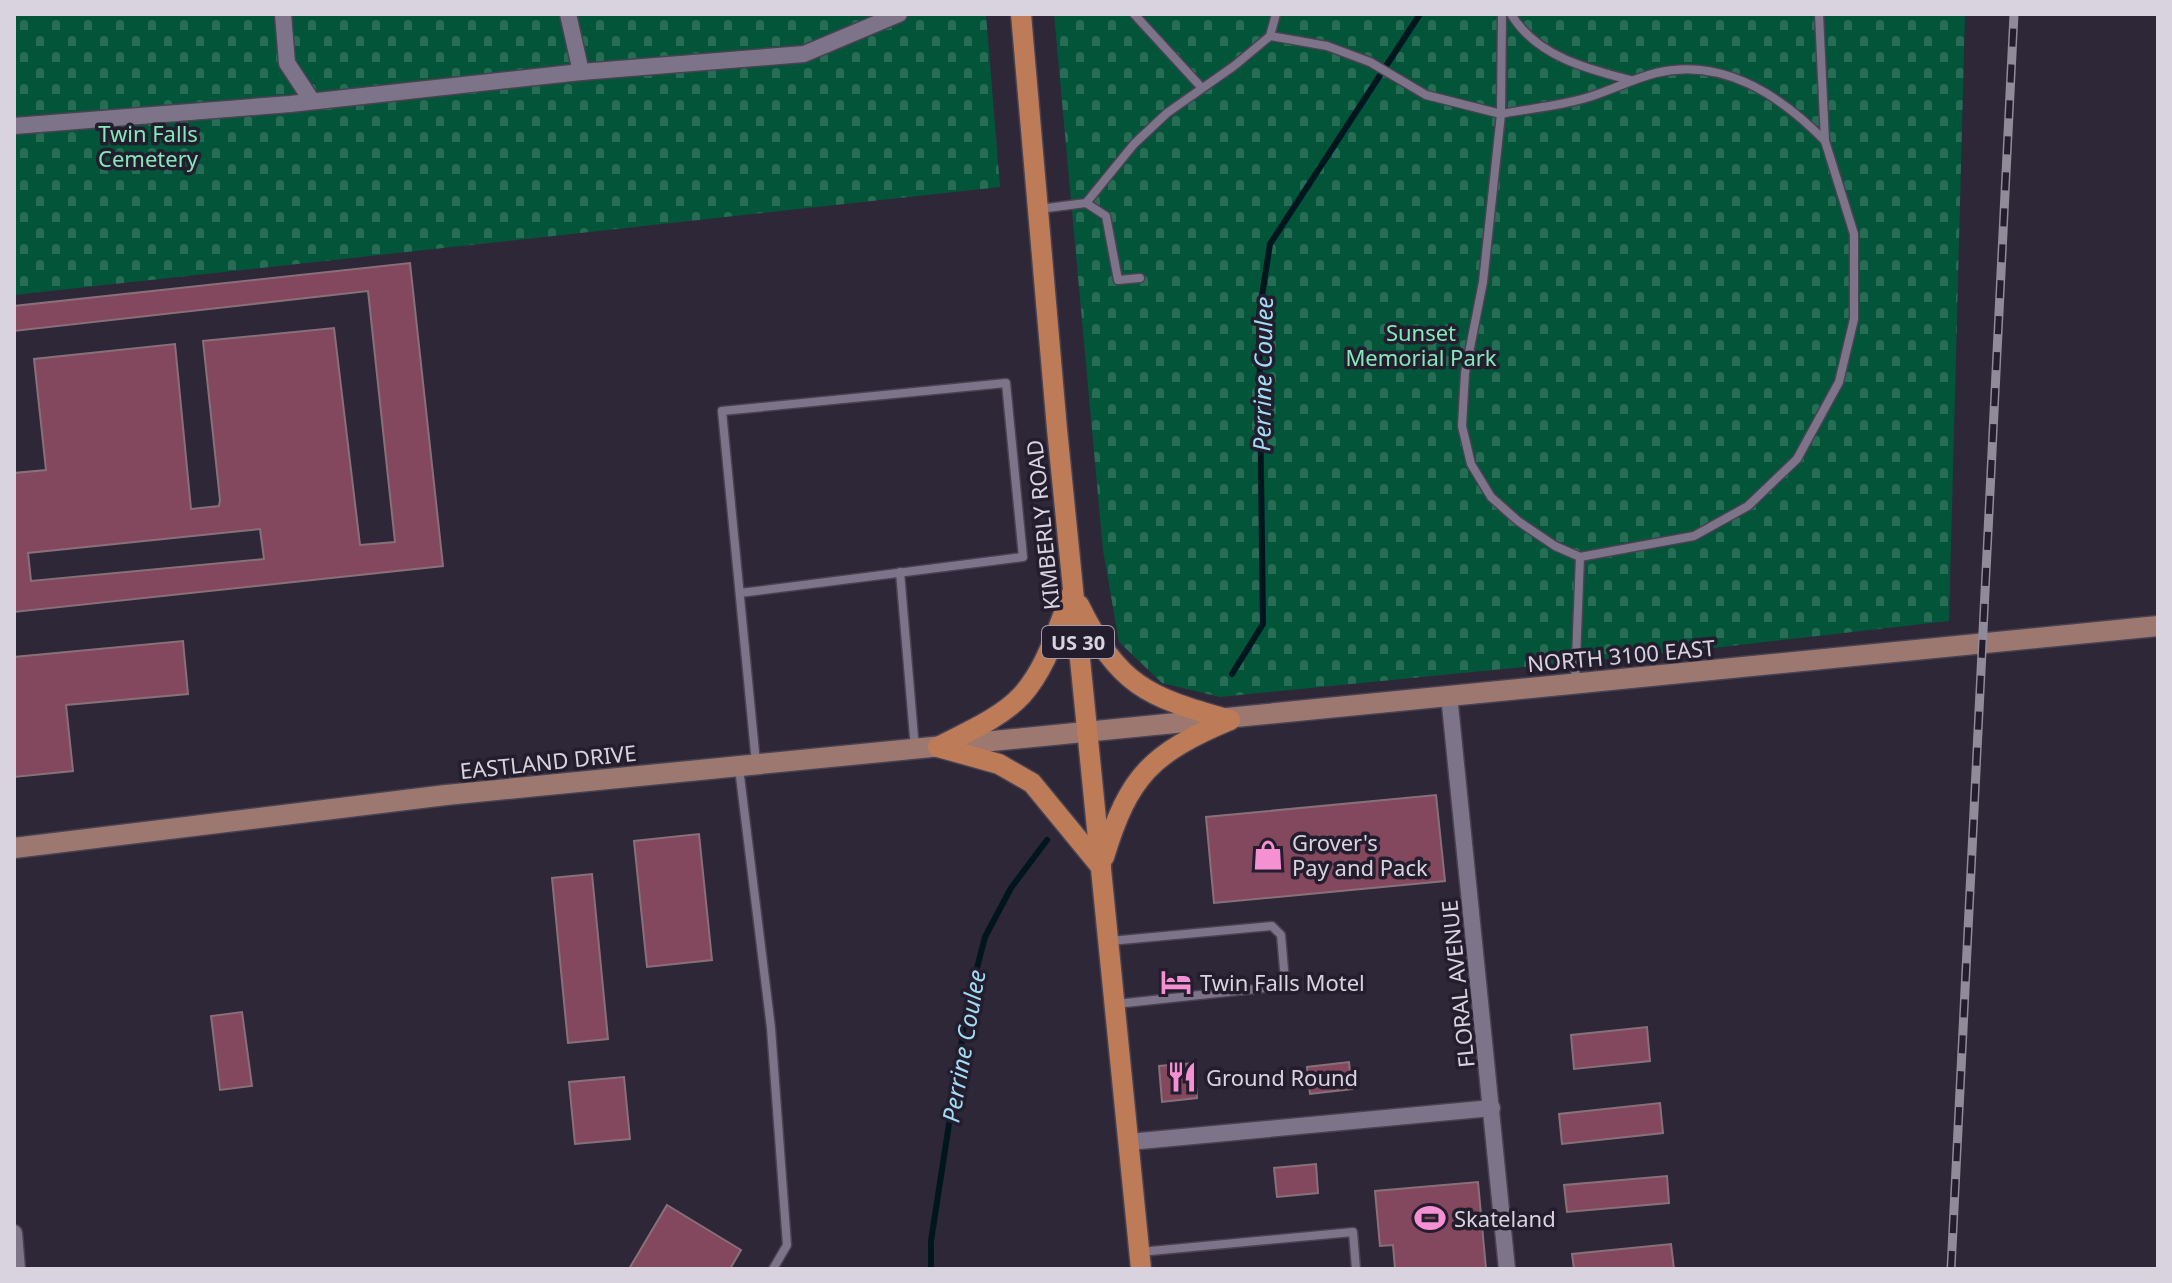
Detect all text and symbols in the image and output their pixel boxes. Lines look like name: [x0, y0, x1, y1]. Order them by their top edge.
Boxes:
park label: Twin Falls Cemetery: [98, 118, 199, 173]
water label: Perrine Coulee: [1244, 296, 1280, 452]
park label: Sunset Memorial Park: [1345, 317, 1497, 372]
street label: KIMBERLY ROAD: [1018, 438, 1066, 612]
road number: US 30: [1042, 626, 1114, 658]
street label: NORTH 3100 EAST: [1526, 632, 1716, 678]
street label: EASTLAND DRIVE: [458, 737, 638, 785]
place label: Grover's Pay and Pack: [1292, 827, 1428, 882]
shop icon: Grover's Pay and Pack: [1251, 838, 1285, 872]
street label: FLORAL AVENUE: [1433, 899, 1481, 1069]
hotel icon: Twin Falls Motel: [1159, 965, 1193, 999]
water label: Perrine Coulee: [933, 967, 993, 1125]
place label: Twin Falls Motel: [1200, 967, 1365, 997]
restaurant icon: Ground Round: [1165, 1060, 1199, 1094]
place label: Ground Round: [1206, 1062, 1358, 1092]
sports icon: Skateland: [1413, 1201, 1447, 1235]
place label: Skateland: [1454, 1203, 1556, 1233]

